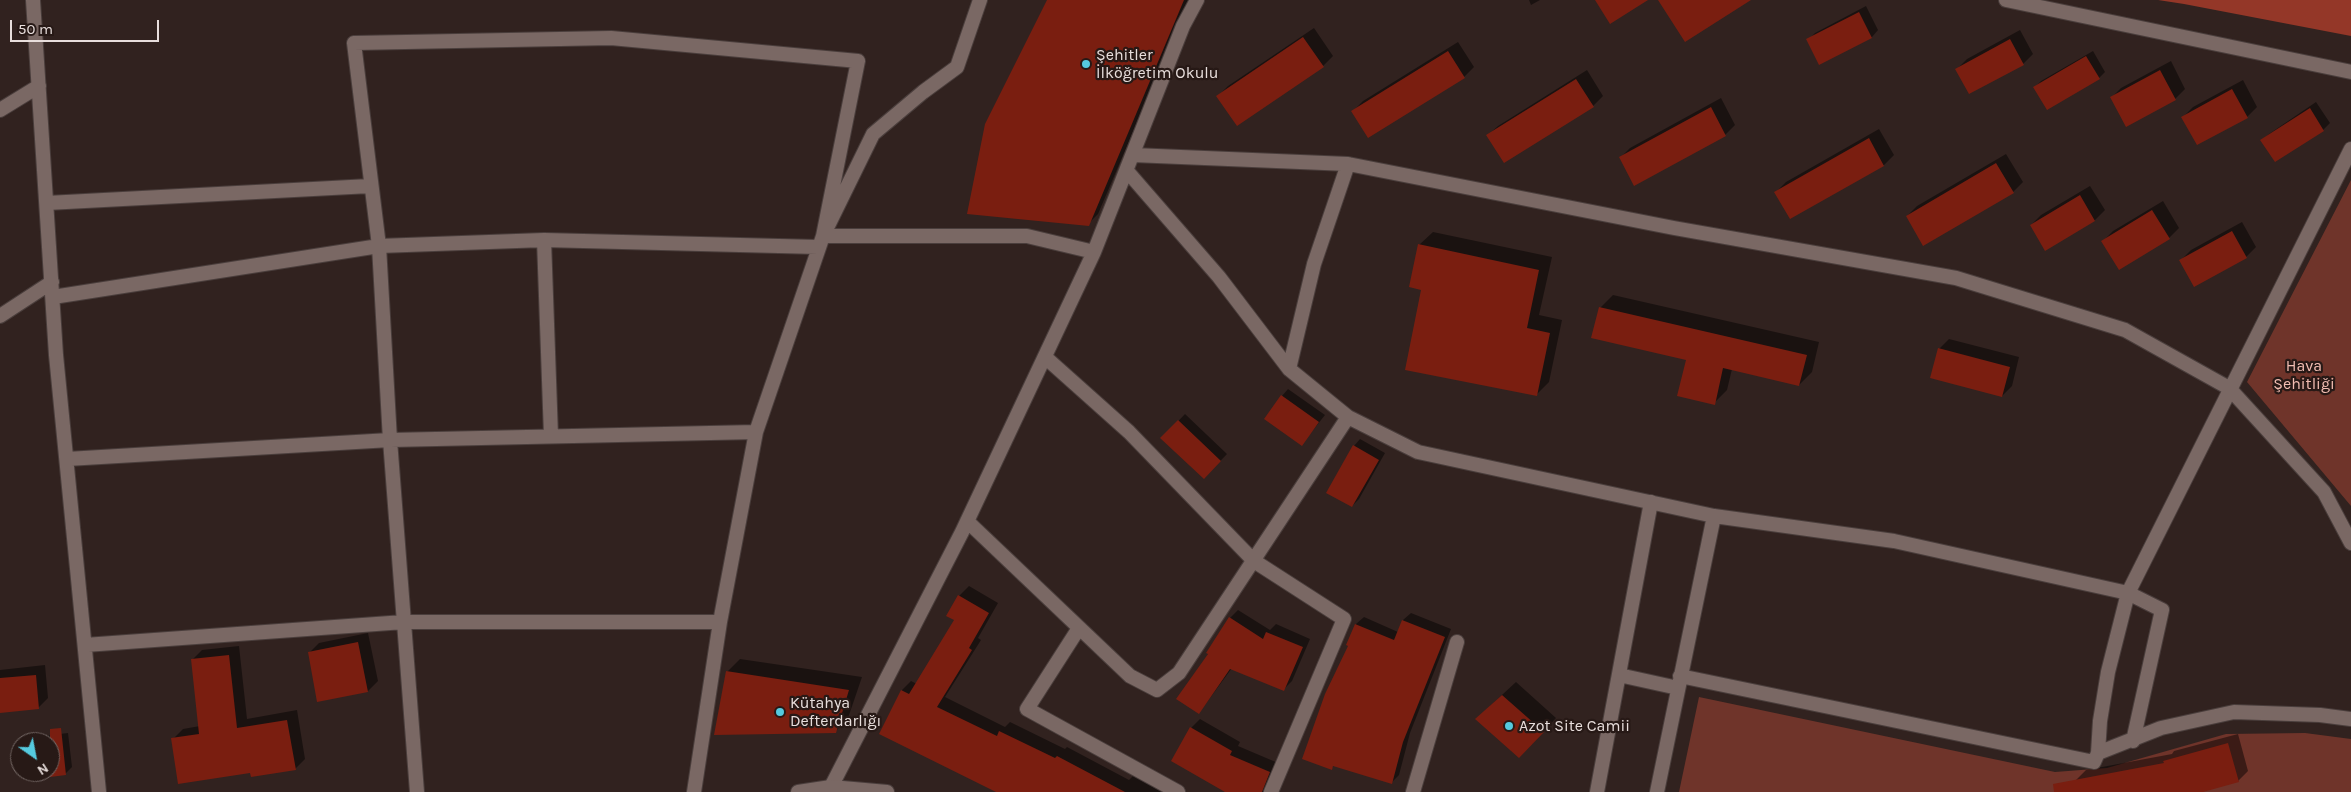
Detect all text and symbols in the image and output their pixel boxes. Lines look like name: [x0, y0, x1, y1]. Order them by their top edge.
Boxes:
scale bar: [12, 10, 161, 42]
text: 50 m: [18, 20, 53, 38]
place label: Şehitler İlköğretim Okulu: [1096, 45, 1219, 83]
marker: Şehitler İlköğretim Okulu: [1080, 58, 1092, 70]
park label: Hava Şehitliği: [2273, 356, 2335, 394]
place label: Kütahya Defterdarlığı: [790, 693, 881, 731]
marker: Kütahya Defterdarlığı: [774, 706, 786, 718]
place label: Azot Site Camii: [1519, 716, 1630, 736]
marker: Azot Site Camii: [1503, 720, 1515, 732]
north arrow: [10, 732, 60, 782]
text: N: [34, 759, 52, 779]

